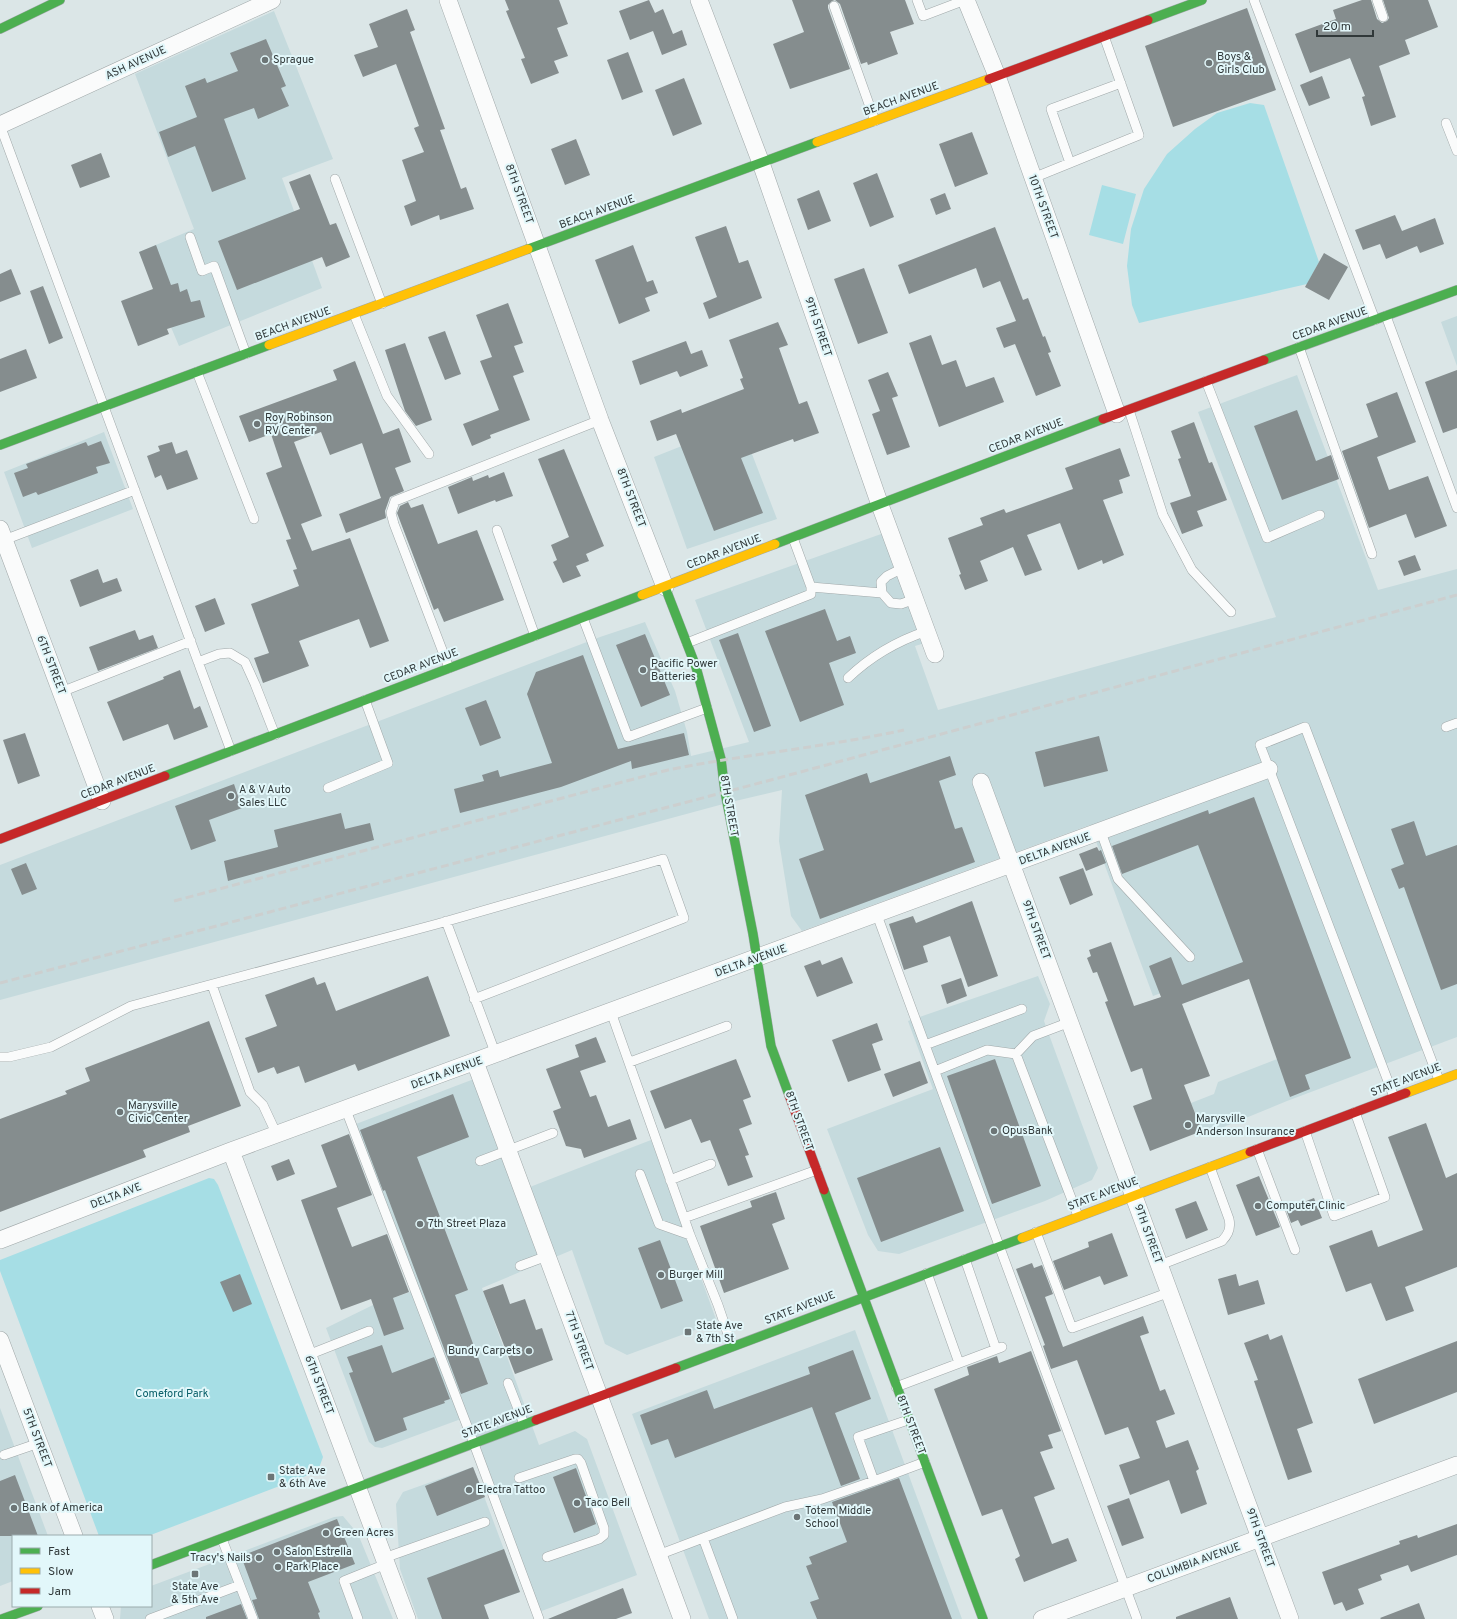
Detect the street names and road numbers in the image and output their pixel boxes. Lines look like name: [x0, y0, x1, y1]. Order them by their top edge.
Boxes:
street label: ASH AVENUE: [103, 43, 169, 83]
street label: BEACH AVENUE: [861, 79, 941, 119]
street label: 8TH STREET: [502, 162, 536, 226]
street label: 10TH STREET: [1025, 173, 1061, 241]
street label: BEACH AVENUE: [557, 192, 637, 232]
street label: 9TH STREET: [801, 295, 835, 359]
street label: BEACH AVENUE: [253, 304, 333, 344]
street label: CEDAR AVENUE: [1290, 304, 1370, 344]
street label: CEDAR AVENUE: [987, 415, 1065, 457]
street label: 8TH STREET: [613, 466, 649, 530]
street label: CEDAR AVENUE: [685, 531, 763, 573]
street label: 6TH STREET: [33, 633, 69, 697]
street label: CEDAR AVENUE: [382, 645, 460, 687]
street label: CEDAR AVENUE: [79, 761, 157, 803]
street label: 8TH STREET: [717, 774, 741, 838]
street label: DELTA AVENUE: [1017, 830, 1093, 868]
street label: 9TH STREET: [1019, 898, 1053, 962]
street label: DELTA AVENUE: [713, 942, 789, 980]
street label: DELTA AVENUE: [409, 1054, 485, 1092]
street label: STATE AVENUE: [1369, 1060, 1443, 1100]
street label: 8TH STREET: [782, 1089, 816, 1153]
street label: STATE AVENUE: [1066, 1174, 1140, 1214]
street label: DELTA AVE: [88, 1180, 144, 1212]
street label: 9TH STREET: [1131, 1202, 1165, 1266]
street label: STATE AVENUE: [763, 1288, 837, 1328]
street label: 7TH STREET: [562, 1309, 596, 1373]
street label: 6TH STREET: [301, 1353, 337, 1417]
street label: 8TH STREET: [893, 1393, 929, 1457]
street label: STATE AVENUE: [460, 1402, 534, 1442]
street label: 5TH STREET: [19, 1406, 55, 1470]
street label: 9TH STREET: [1243, 1506, 1277, 1570]
street label: COLUMBIA AVENUE: [1145, 1540, 1243, 1586]

